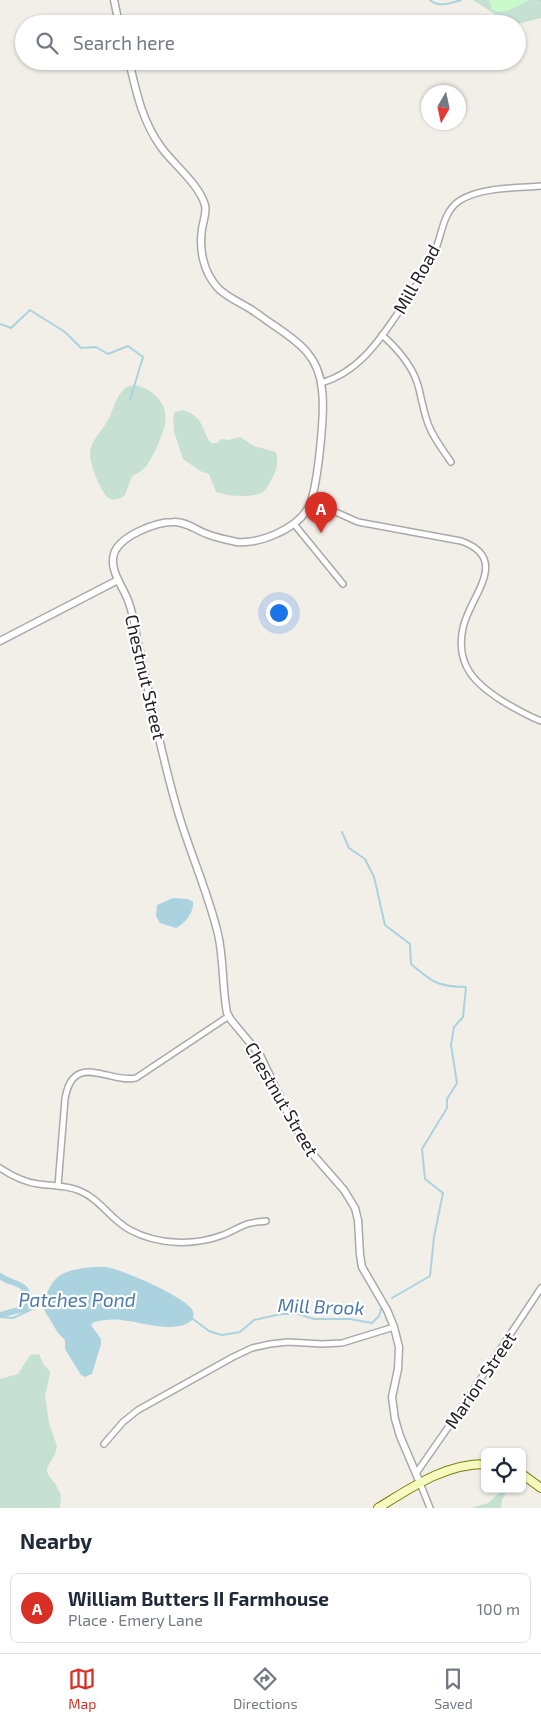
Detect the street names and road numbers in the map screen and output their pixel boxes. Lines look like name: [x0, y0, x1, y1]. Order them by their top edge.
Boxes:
street label: Mill Road: [388, 240, 444, 318]
street label: Chestnut Street: [121, 612, 171, 742]
street label: Chestnut Street: [240, 1038, 324, 1160]
street label: Marion Street: [440, 1327, 521, 1433]

